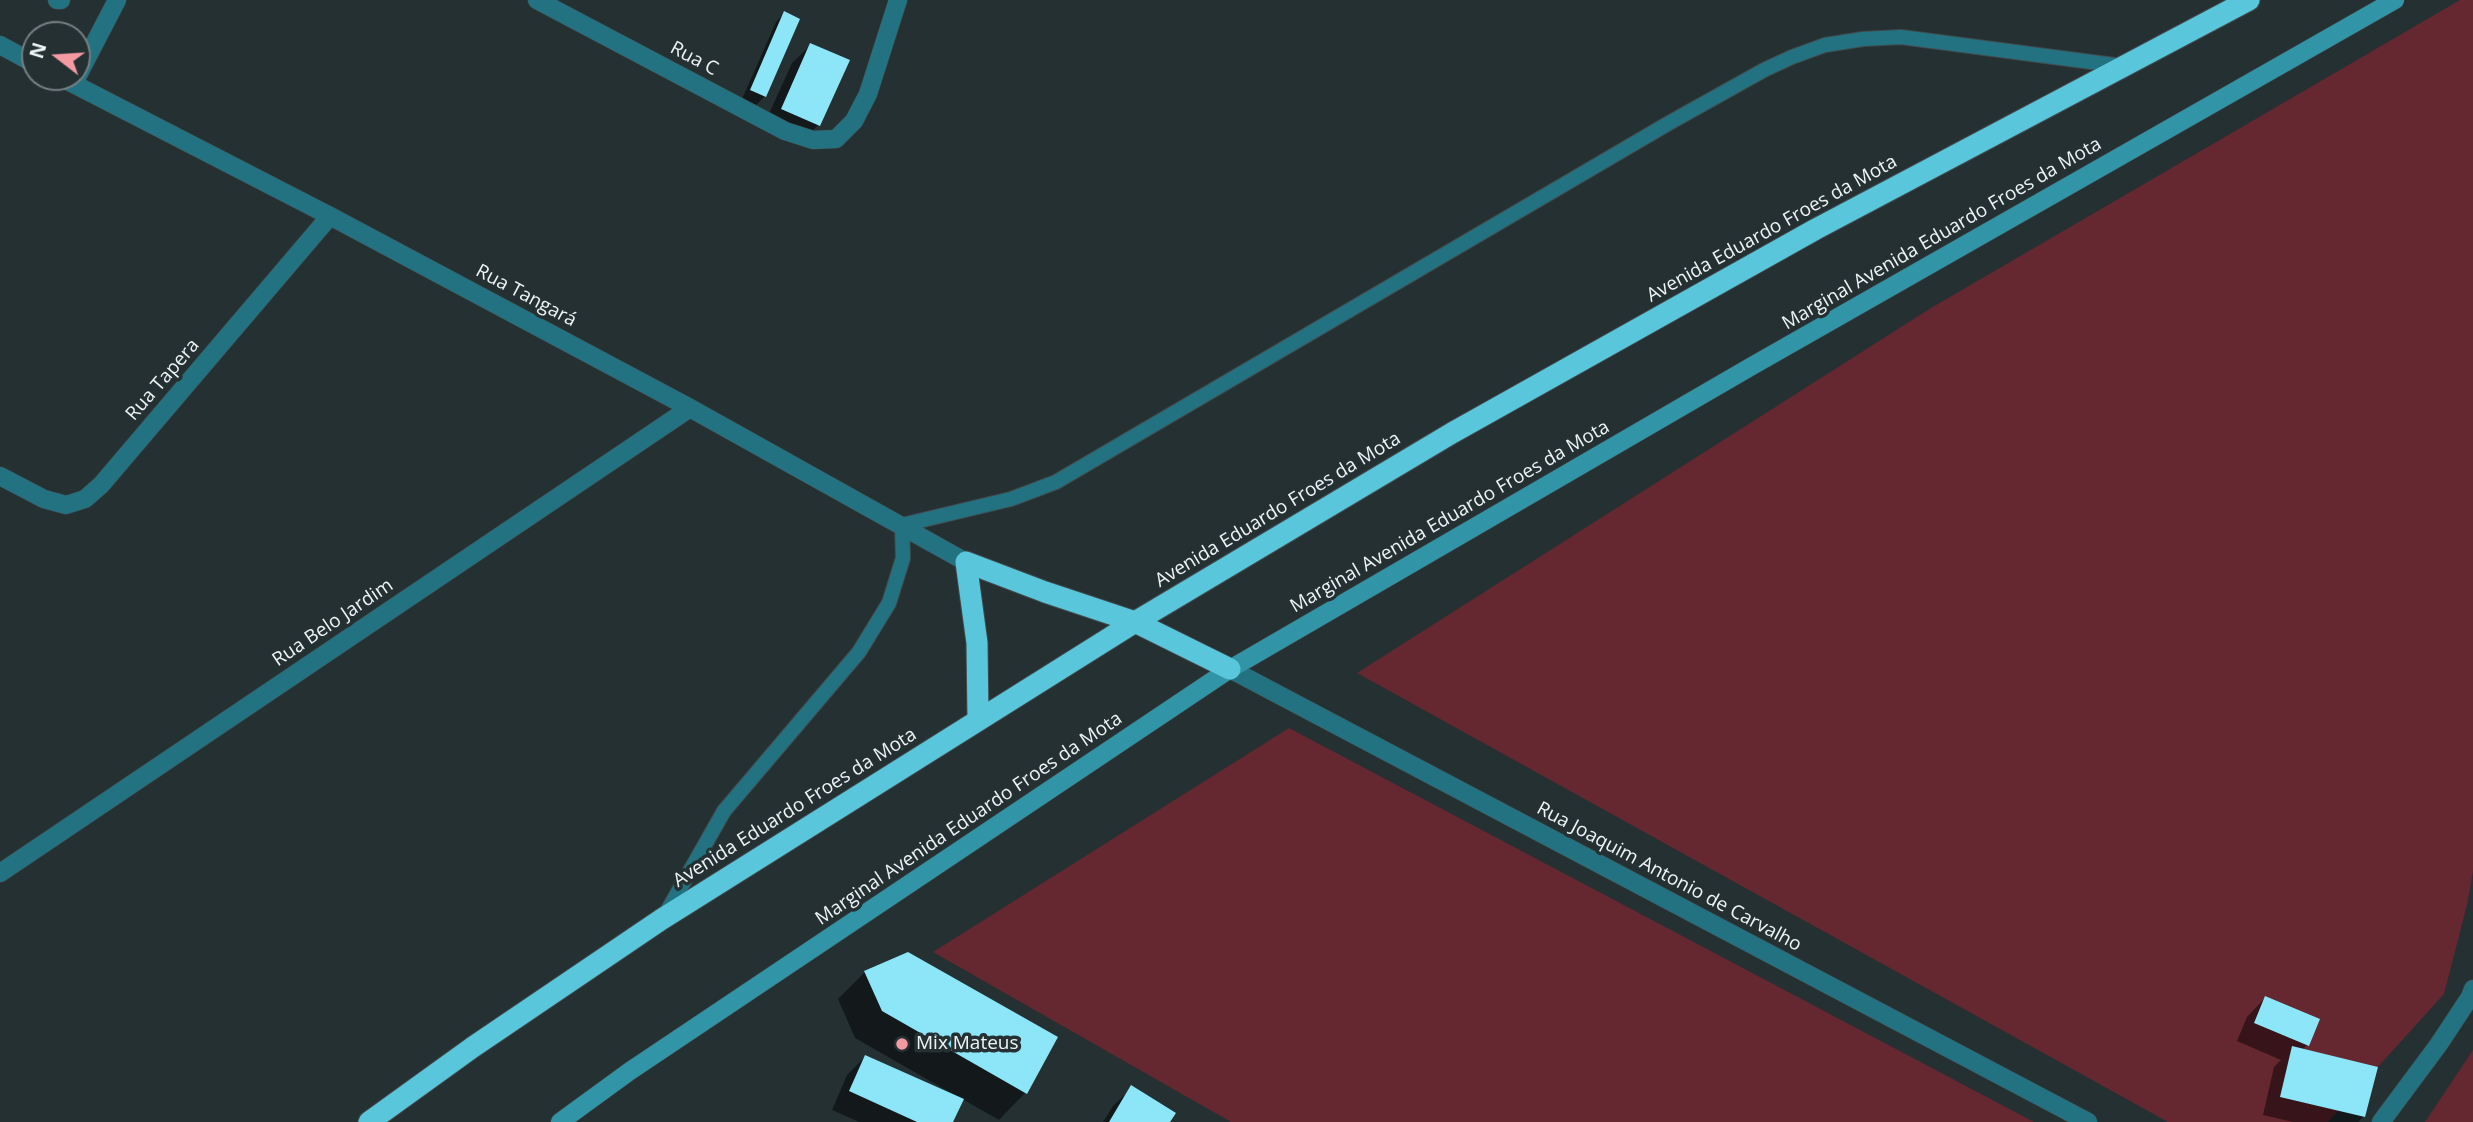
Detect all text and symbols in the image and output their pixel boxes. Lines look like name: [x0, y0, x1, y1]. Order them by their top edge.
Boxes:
north arrow: [21, 21, 91, 91]
street label: Rua C: [666, 37, 722, 81]
text: N: [23, 39, 53, 62]
street label: Marginal Avenida Eduardo Froes da Mota: [1778, 133, 2106, 335]
street label: Avenida Eduardo Froes da Mota: [1643, 151, 1901, 307]
street label: Rua Tangará: [472, 260, 580, 332]
street label: Rua Tapera: [121, 335, 205, 425]
street label: Marginal Avenida Eduardo Froes da Mota: [1286, 416, 1614, 618]
street label: Avenida Eduardo Froes da Mota: [1151, 427, 1405, 593]
street label: Rua Belo Jardim: [268, 574, 398, 672]
street label: Marginal Avenida Eduardo Froes da Mota: [811, 708, 1127, 930]
street label: Avenida Eduardo Froes da Mota: [669, 723, 921, 893]
street label: Rua Joaquim Antonio de Carvalho: [1533, 797, 1805, 957]
place label: Mix Mateus: [916, 1033, 1019, 1055]
marker: Mix Mateus: [894, 1036, 910, 1052]

